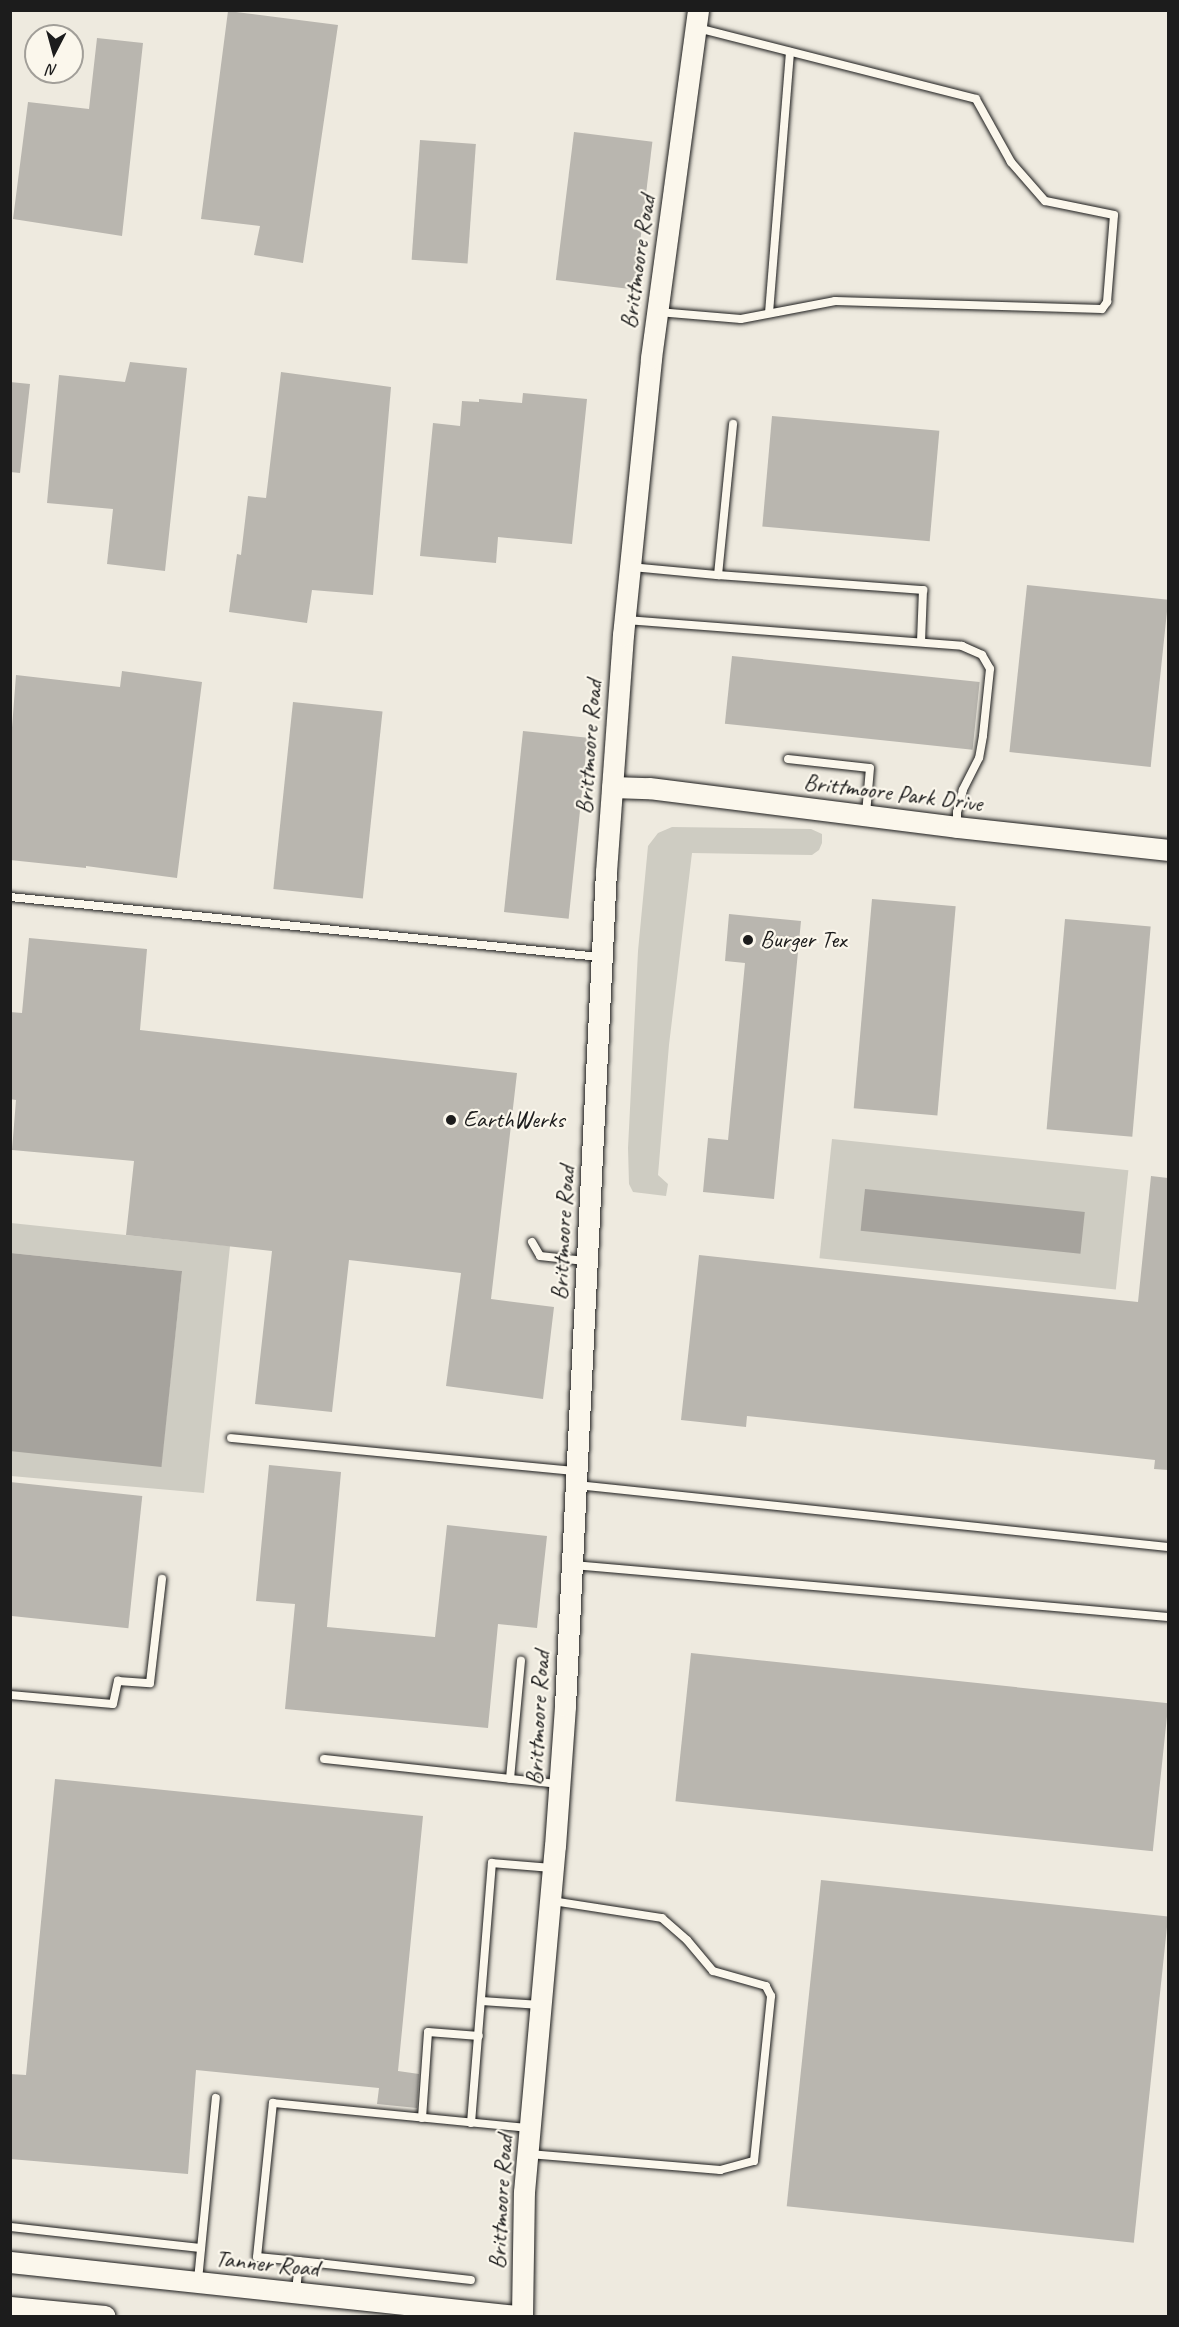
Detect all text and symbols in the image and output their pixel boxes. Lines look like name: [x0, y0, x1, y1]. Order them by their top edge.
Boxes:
north arrow: [24, 24, 84, 84]
text: N: [46, 59, 58, 80]
street label: Brittmoore Road: [614, 193, 662, 331]
street label: Brittmoore Road: [570, 679, 608, 815]
street label: Brittmoore Park Drive: [801, 768, 985, 818]
place label: Burger Tex: [760, 926, 846, 954]
marker: Burger Tex: [741, 933, 755, 947]
place label: EarthWerks: [463, 1106, 564, 1134]
marker: EarthWerks: [444, 1113, 458, 1127]
street label: Brittmoore Road: [545, 1165, 581, 1301]
street label: Brittmoore Road: [520, 1650, 556, 1786]
street label: Brittmoore Road: [483, 2134, 519, 2270]
street label: Tanner Road: [214, 2244, 320, 2284]

